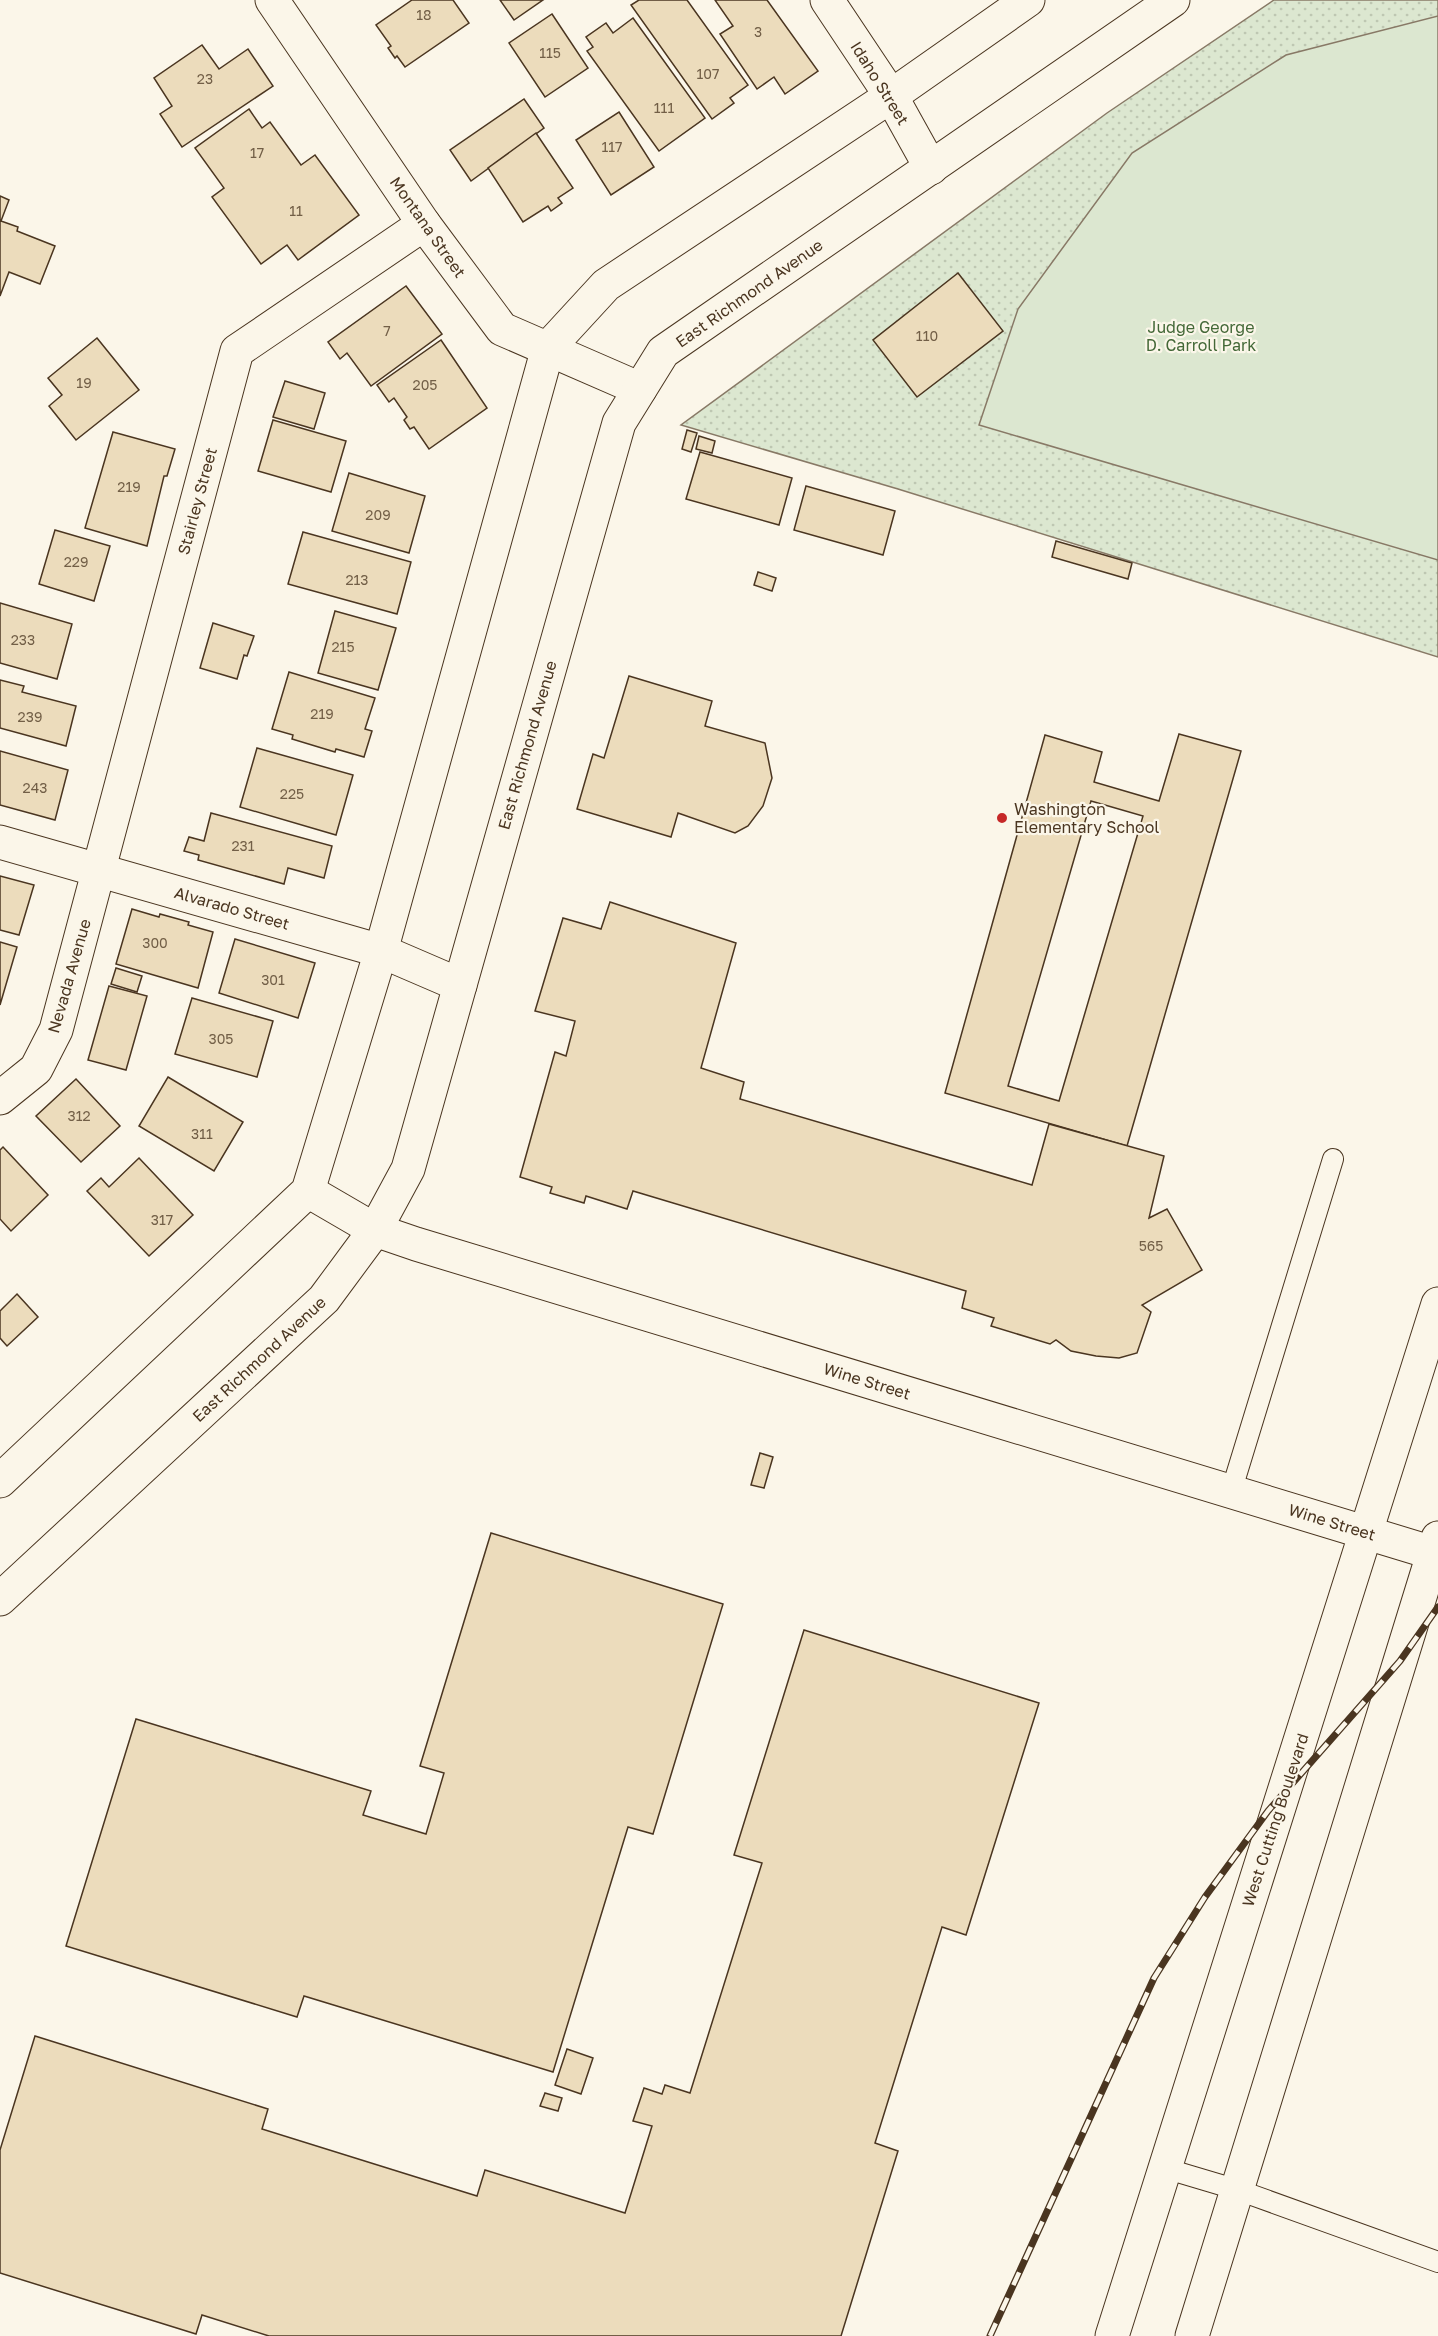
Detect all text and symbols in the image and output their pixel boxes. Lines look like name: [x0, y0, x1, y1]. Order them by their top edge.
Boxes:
house number: 18: [416, 6, 432, 23]
house number: 3: [754, 23, 762, 40]
street label: Idaho Street: [846, 38, 914, 128]
house number: 115: [539, 44, 561, 61]
house number: 107: [697, 65, 719, 82]
house number: 23: [197, 70, 213, 87]
house number: 111: [654, 99, 674, 116]
house number: 117: [602, 138, 623, 155]
house number: 17: [250, 144, 264, 161]
street label: Montana Street: [386, 173, 470, 281]
house number: 11: [289, 202, 303, 219]
street label: East Richmond Avenue: [672, 235, 826, 351]
park label: Judge George D. Carroll Park: [1146, 317, 1256, 355]
house number: 7: [383, 322, 391, 339]
house number: 110: [916, 327, 938, 344]
house number: 19: [76, 374, 92, 391]
house number: 205: [413, 376, 437, 393]
street label: Stairley Street: [173, 445, 221, 557]
house number: 219: [117, 478, 141, 495]
house number: 209: [365, 506, 391, 523]
house number: 229: [64, 553, 88, 570]
house number: 213: [345, 571, 369, 588]
house number: 233: [11, 631, 35, 648]
house number: 215: [331, 638, 355, 655]
street label: East Richmond Avenue: [493, 658, 561, 832]
house number: 219: [310, 705, 334, 722]
house number: 239: [18, 708, 42, 725]
house number: 243: [23, 779, 47, 796]
house number: 225: [280, 785, 304, 802]
place label: Washington Elementary School: [1014, 799, 1159, 837]
marker: Washington Elementary School: [995, 811, 1009, 825]
house number: 231: [231, 837, 255, 854]
street label: Alvarado Street: [172, 882, 292, 934]
street label: Nevada Avenue: [43, 917, 95, 1035]
house number: 300: [142, 934, 168, 951]
house number: 301: [261, 971, 285, 988]
house number: 305: [209, 1030, 234, 1047]
house number: 312: [67, 1107, 91, 1124]
house number: 311: [191, 1125, 213, 1142]
house number: 317: [151, 1211, 173, 1228]
house number: 565: [1139, 1237, 1163, 1254]
street label: East Richmond Avenue: [188, 1292, 330, 1426]
street label: Wine Street: [821, 1358, 913, 1404]
street label: Wine Street: [1286, 1499, 1378, 1545]
street label: West Cutting Boulevard: [1237, 1731, 1313, 1909]

